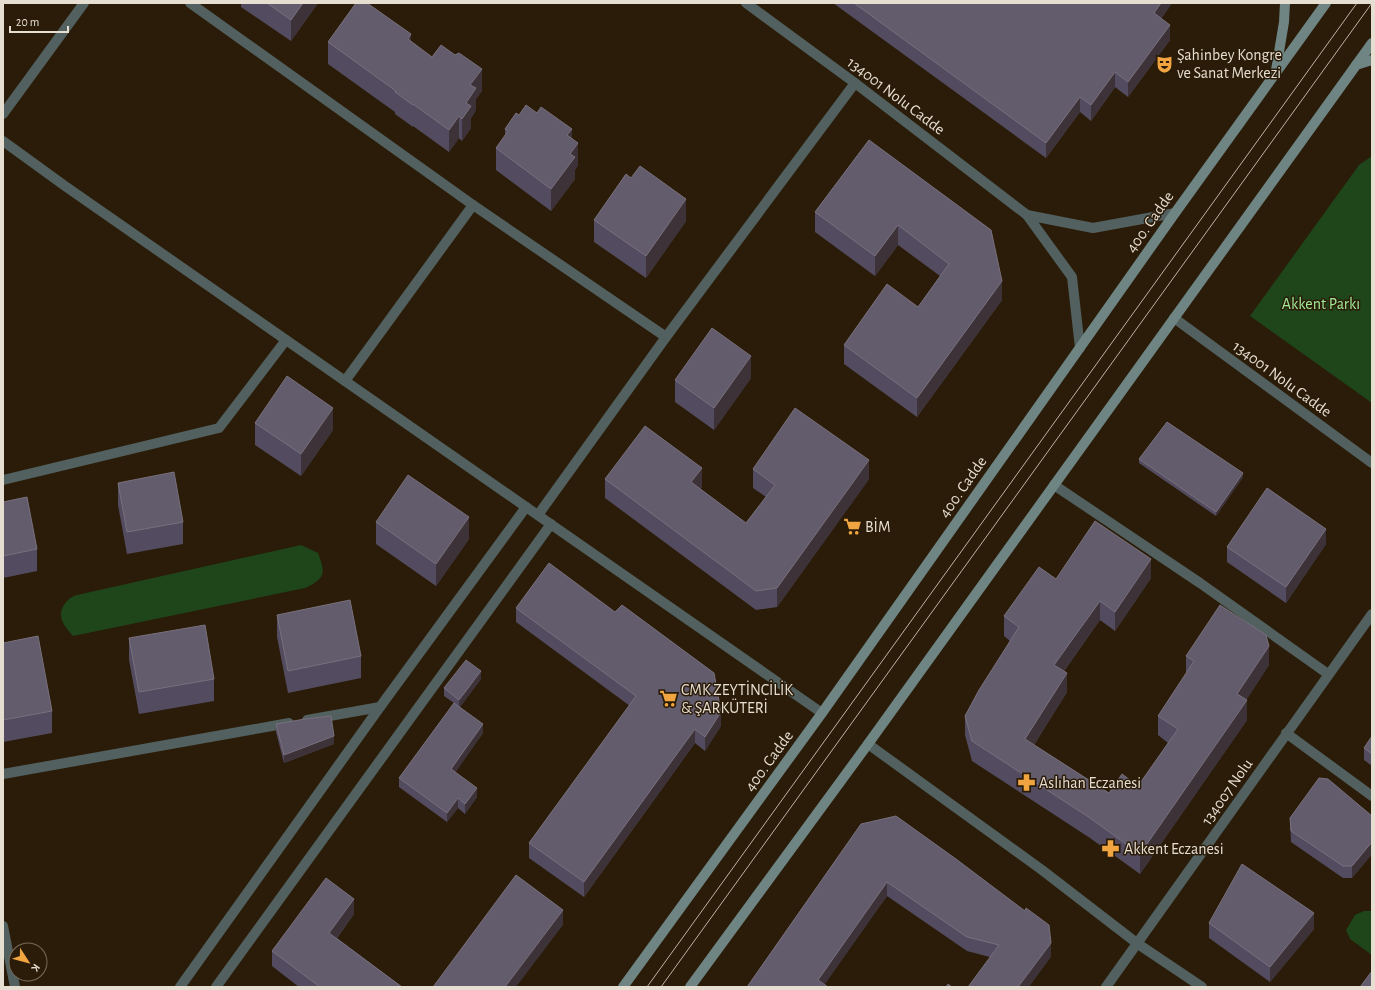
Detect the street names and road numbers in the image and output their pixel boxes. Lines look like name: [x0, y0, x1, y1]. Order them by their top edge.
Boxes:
street label: 134001 Nolu Cadde: [844, 54, 948, 138]
street label: 400. Cadde: [1123, 189, 1177, 255]
street label: 134001 Nolu Cadde: [1230, 338, 1334, 420]
street label: 400. Cadde: [936, 454, 990, 520]
street label: 400. Cadde: [742, 728, 796, 794]
street label: 134007 Nolu: [1198, 756, 1256, 828]

